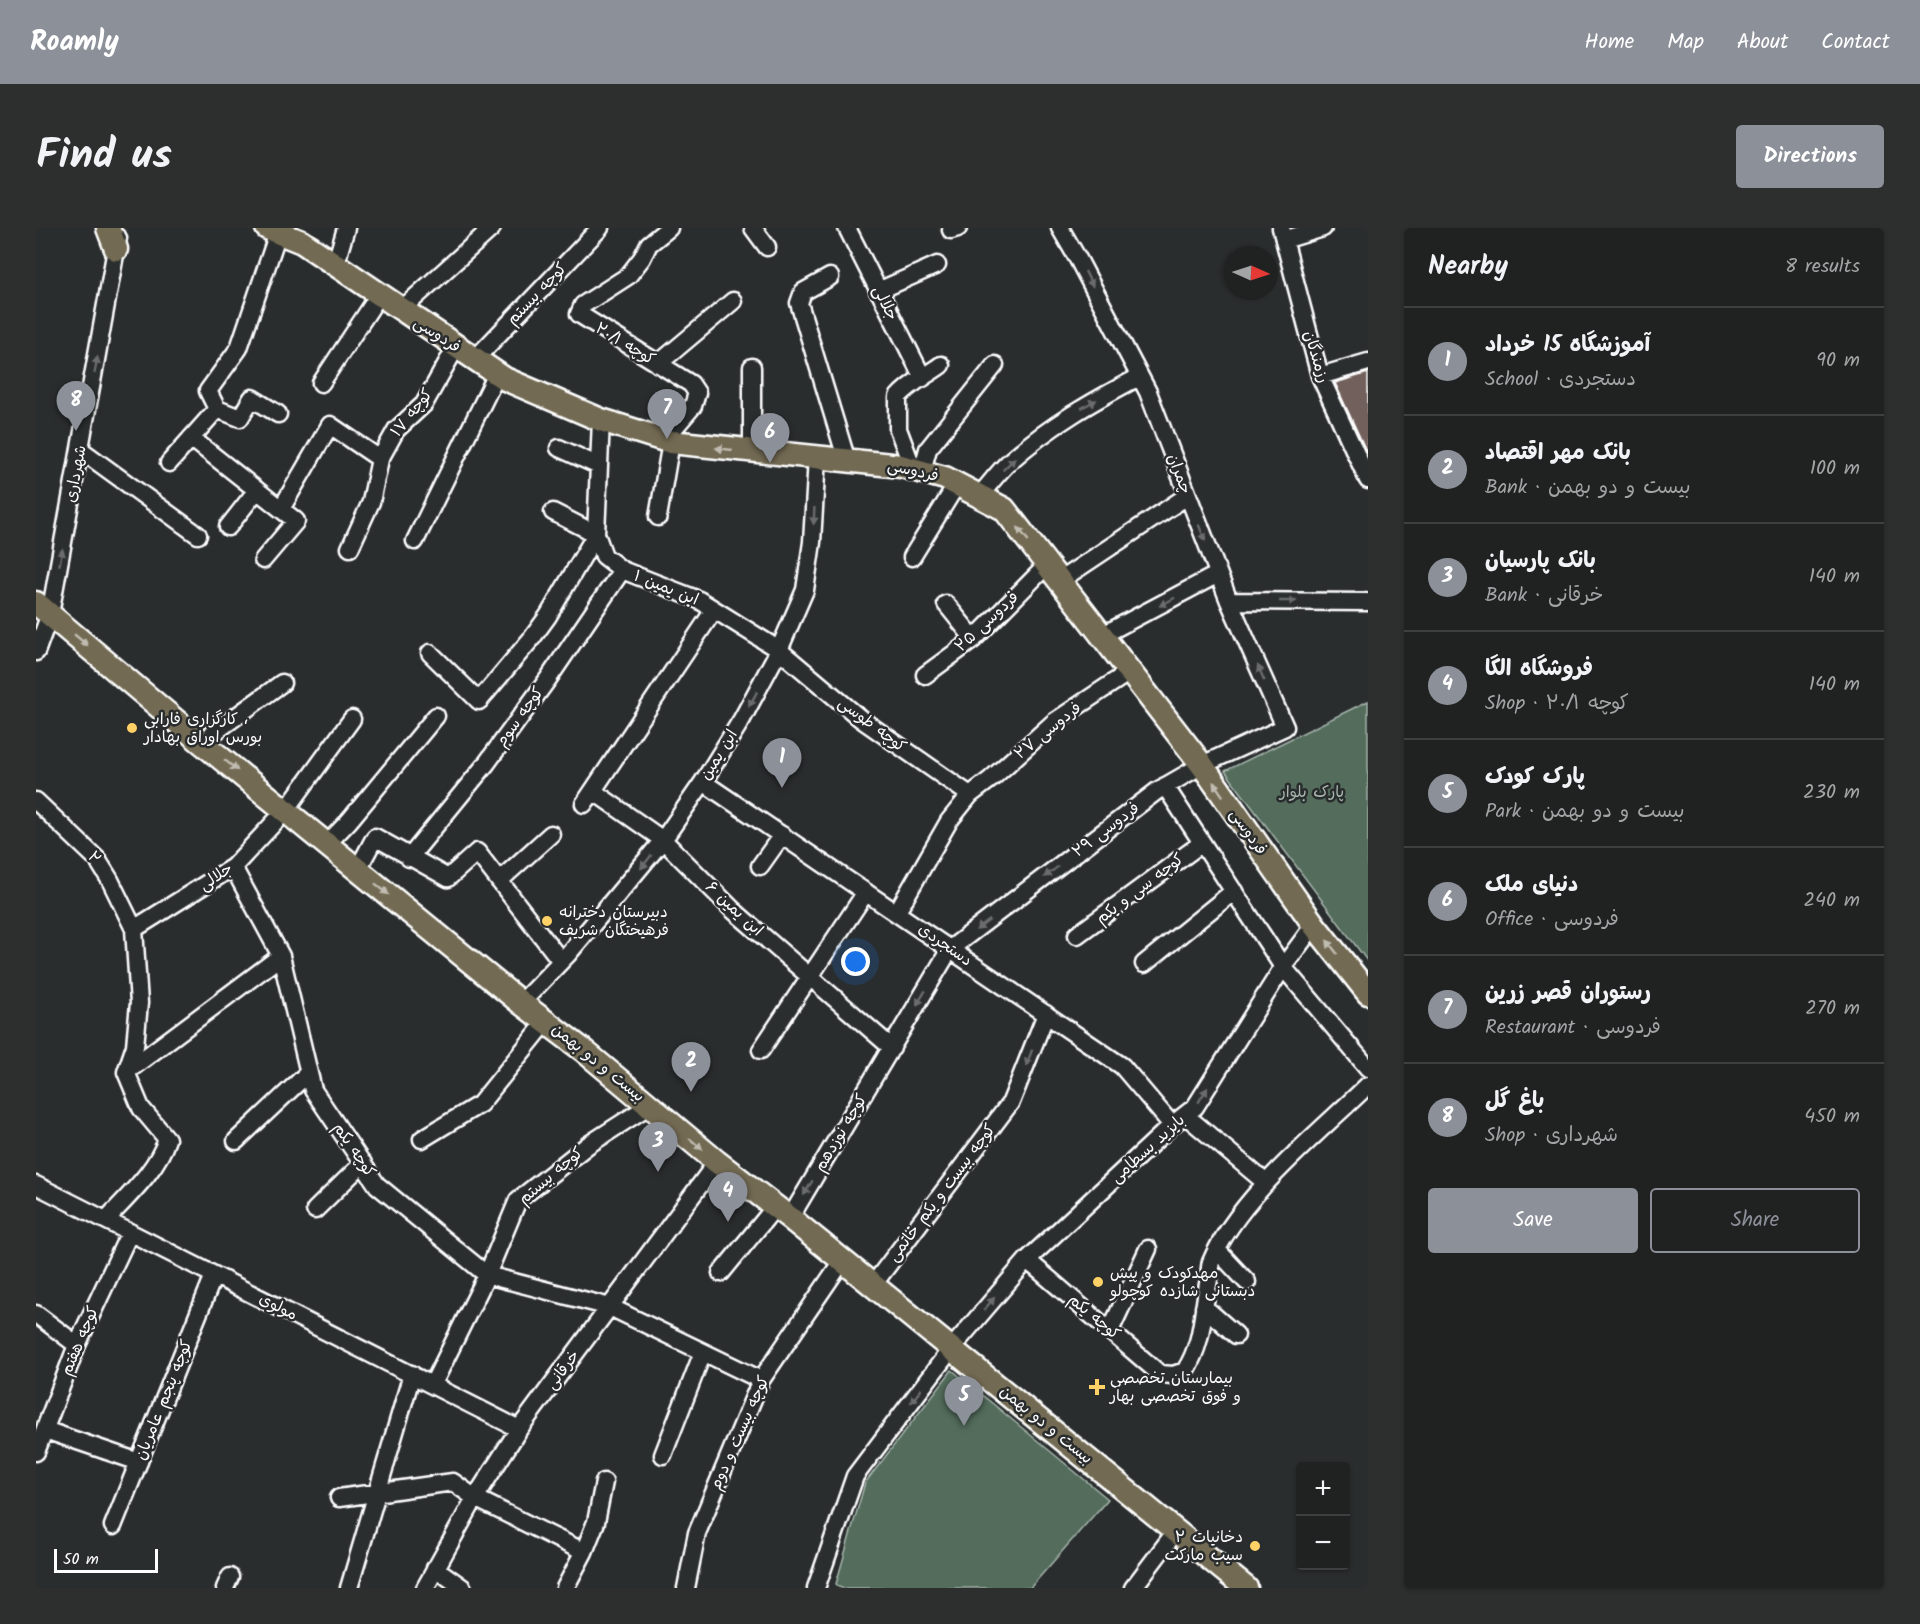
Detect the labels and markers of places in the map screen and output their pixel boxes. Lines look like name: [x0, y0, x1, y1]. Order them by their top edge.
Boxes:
pin: 8: [56, 382, 96, 431]
pin: 7: [648, 390, 686, 439]
pin: 6: [750, 414, 790, 463]
place label: کارگزاری فارابی ، بورس اوراق بهادار: [142, 707, 262, 750]
marker: کارگزاری فارابی ، بورس اوراق بهادار: [125, 721, 139, 735]
pin: 1: [762, 738, 802, 788]
place label: دبیرستان دخترانه فرهیختگان شریف: [559, 900, 669, 943]
marker: دبیرستان دخترانه فرهیختگان شریف: [540, 914, 554, 928]
pin: 2: [672, 1042, 710, 1092]
pin: 3: [638, 1122, 678, 1172]
pin: 4: [708, 1172, 748, 1222]
place label: مهدکودک و پیش دبستانی شازده کوچولو: [1109, 1261, 1255, 1304]
marker: مهدکودک و پیش دبستانی شازده کوچولو: [1091, 1275, 1105, 1289]
place label: بیمارستان تخصصی و فوق تخصصی بهار: [1108, 1366, 1241, 1409]
pin: 5: [944, 1376, 984, 1426]
marker: بیمارستان تخصصی و فوق تخصصی بهار: [1088, 1378, 1106, 1396]
place label: دخانیات ۲ سیب مارکت: [1165, 1525, 1243, 1568]
marker: دخانیات ۲ سیب مارکت: [1248, 1539, 1262, 1553]

